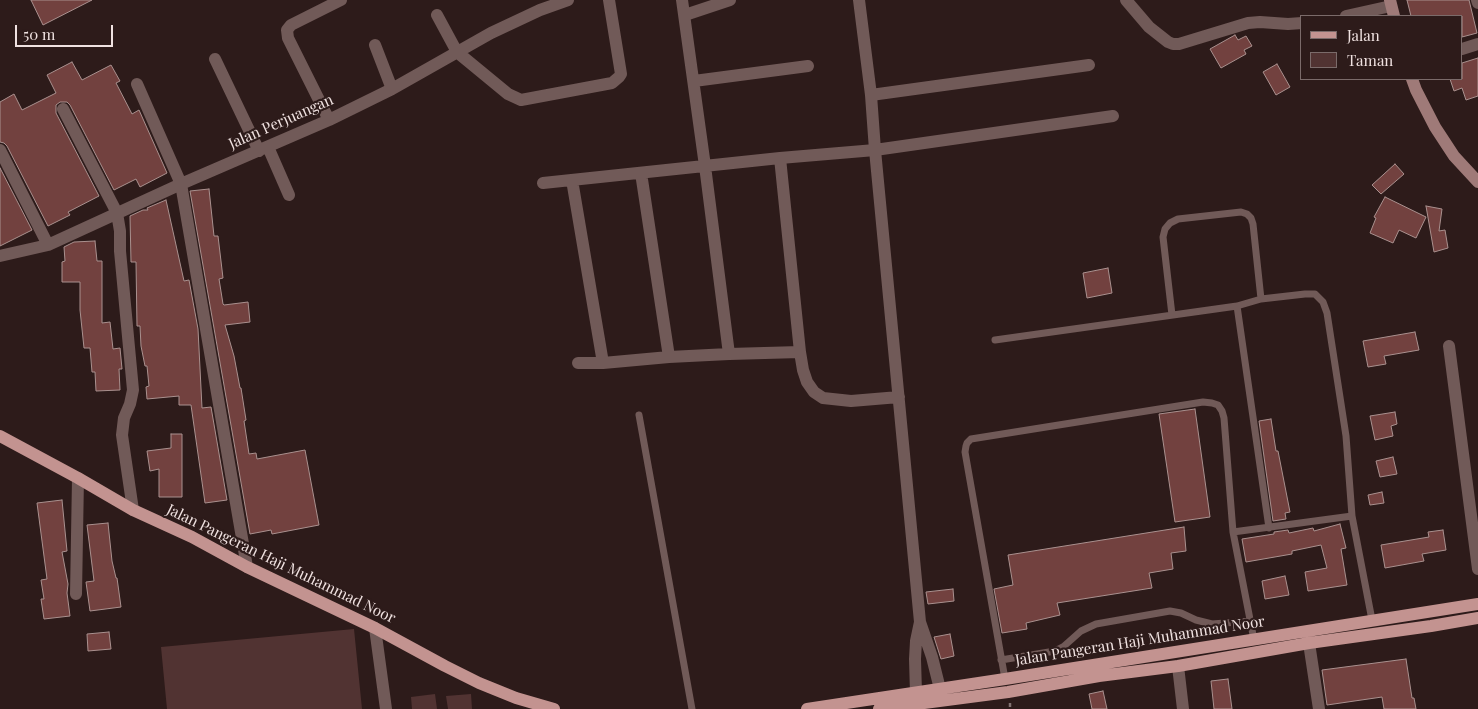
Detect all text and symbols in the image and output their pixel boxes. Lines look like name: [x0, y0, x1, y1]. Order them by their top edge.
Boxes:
scale bar: [18, 15, 115, 47]
legend: [1300, 15, 1463, 80]
text: 50 m: [23, 24, 55, 44]
text: Jalan: [1347, 25, 1380, 45]
text: Taman: [1347, 50, 1393, 70]
street label: Jalan Perjuangan: [226, 91, 336, 153]
street label: Jalan Pangeran Haji Muhammad Noor: [164, 501, 398, 627]
street label: Jalan Pangeran Haji Muhammad Noor: [1014, 612, 1266, 670]

